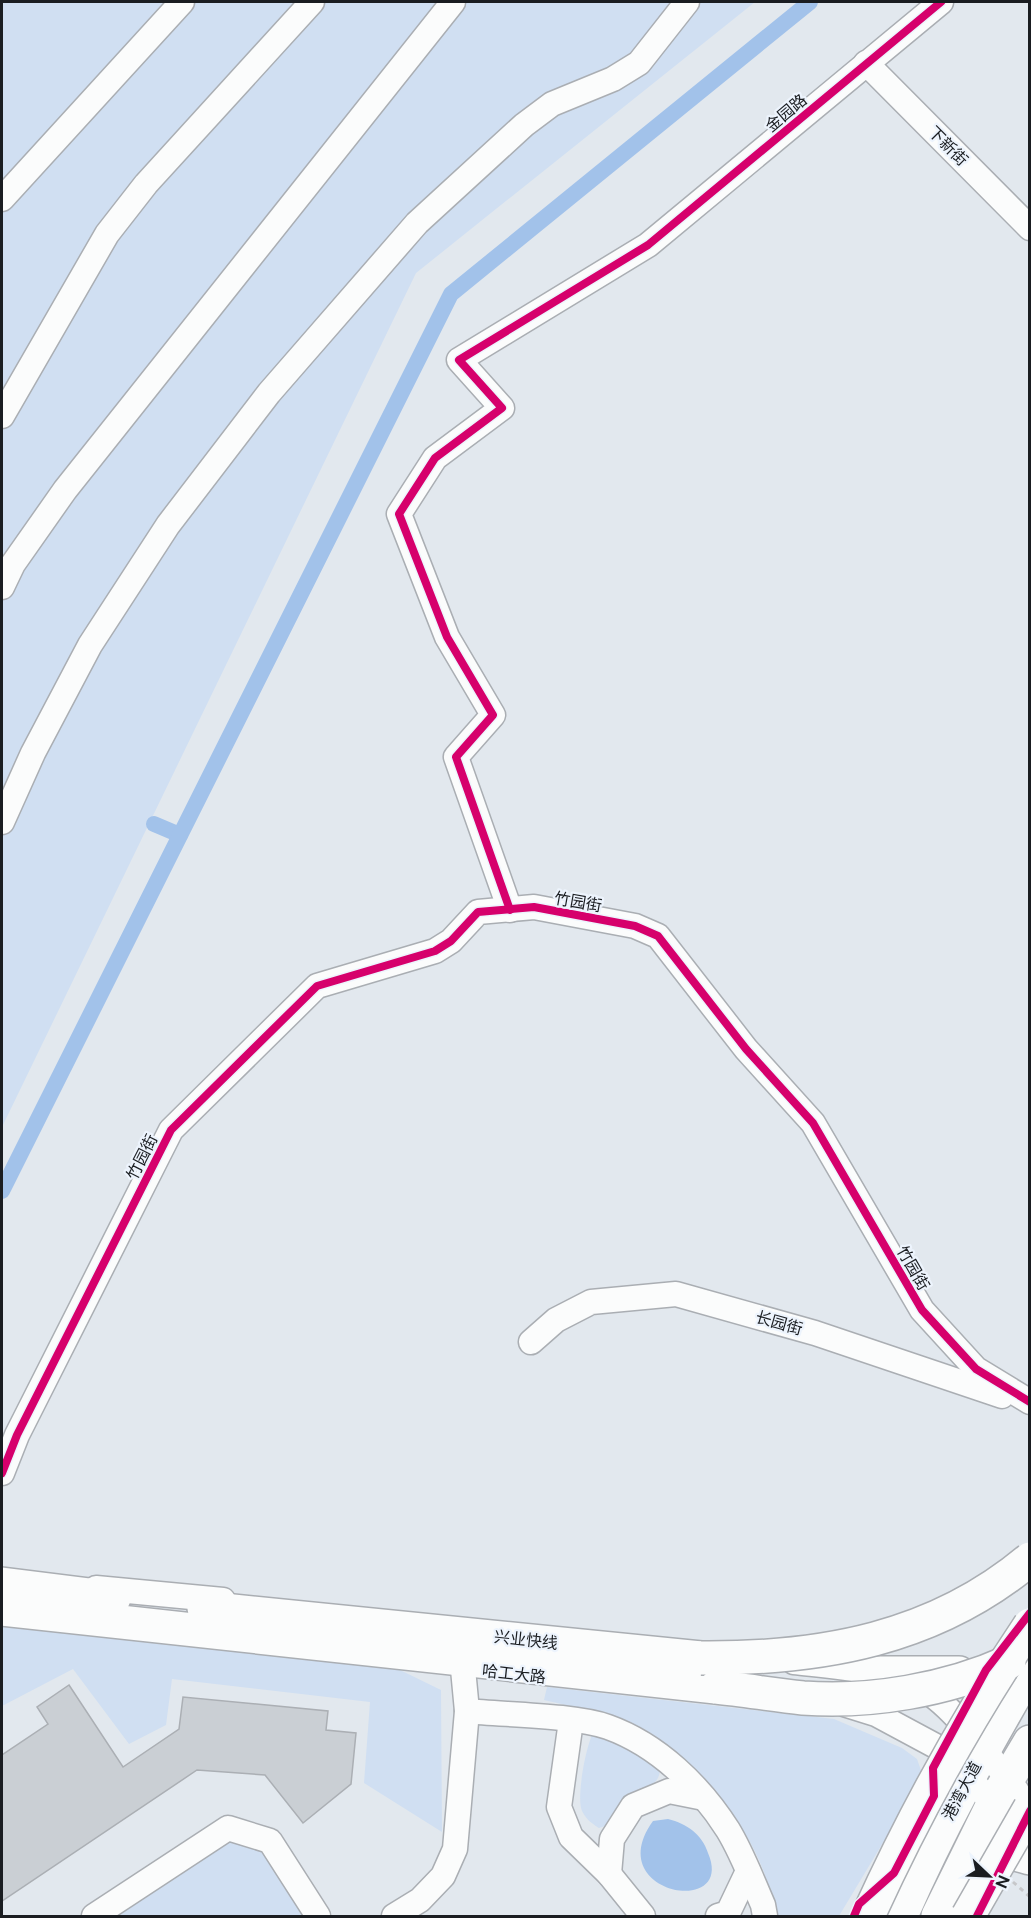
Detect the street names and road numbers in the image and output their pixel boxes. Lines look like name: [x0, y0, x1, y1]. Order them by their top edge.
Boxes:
street label: 金园路: [762, 90, 810, 136]
street label: 下新街: [924, 122, 972, 170]
street label: 竹园街: [553, 888, 603, 916]
street label: 竹园街: [123, 1131, 161, 1183]
street label: 竹园街: [893, 1242, 933, 1294]
street label: 长园街: [753, 1307, 805, 1339]
street label: 兴业快线: [493, 1627, 559, 1653]
street label: 哈工大路: [481, 1661, 547, 1687]
street label: 港湾大道: [939, 1758, 985, 1824]

